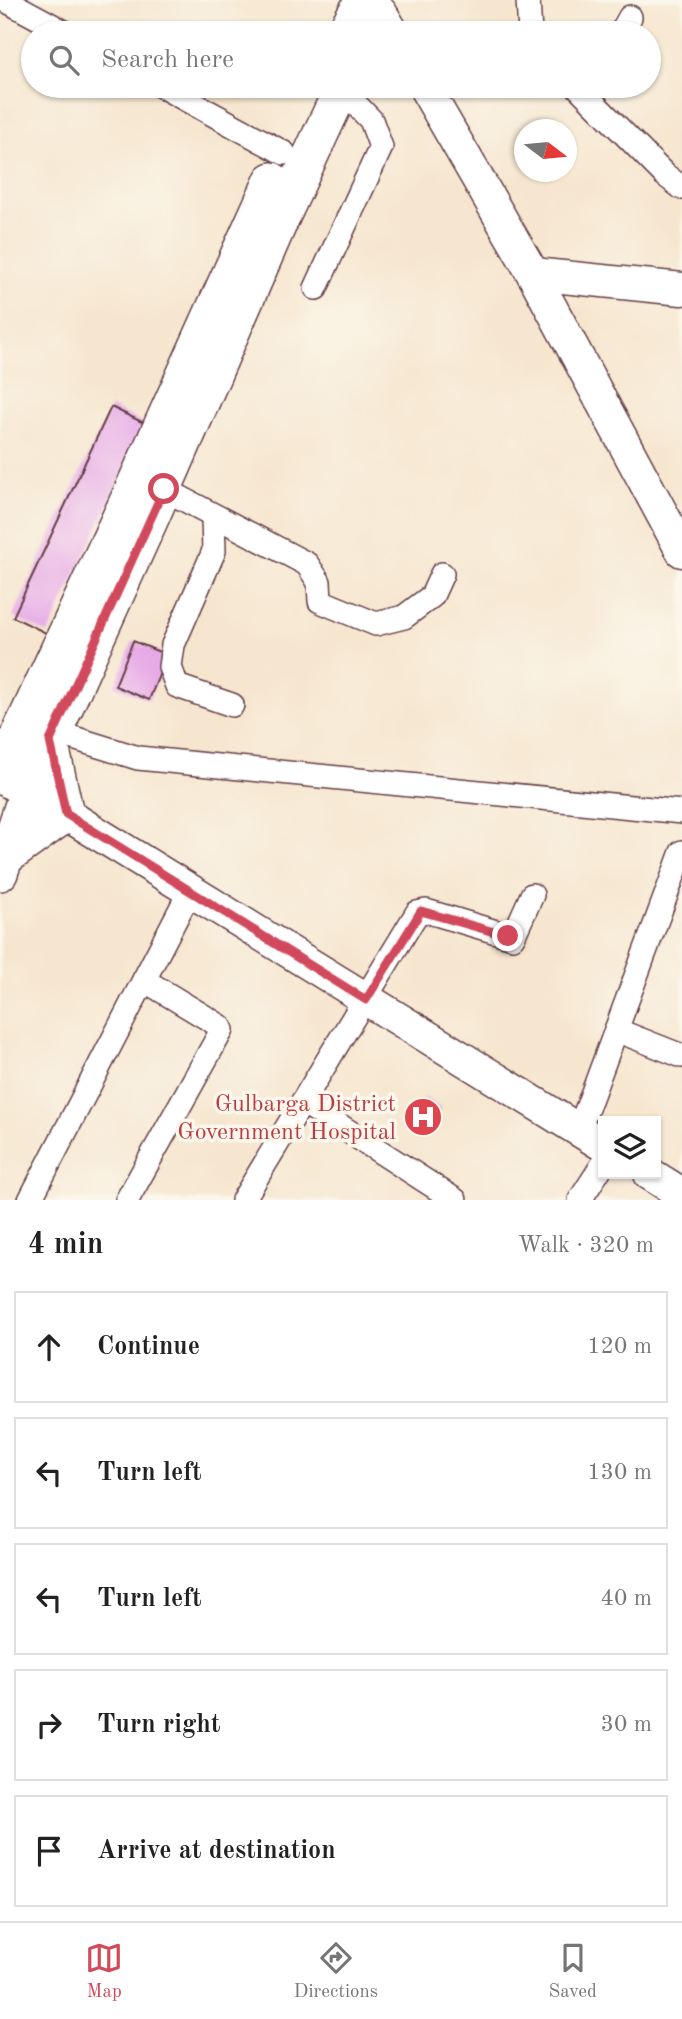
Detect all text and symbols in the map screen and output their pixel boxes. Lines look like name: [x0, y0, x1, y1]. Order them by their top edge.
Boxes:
search box: [21, 21, 661, 98]
icon: search: [45, 41, 83, 79]
text: Search here: [101, 47, 234, 73]
north arrow: [514, 119, 577, 182]
route start: [148, 473, 179, 504]
route end: [492, 920, 523, 951]
place label: Gulbarga District Government Hospital: [177, 1093, 396, 1145]
hospital icon: Gulbarga District Government Hospital: [402, 1096, 444, 1138]
map controls: [598, 1116, 661, 1179]
button: layers: [598, 1116, 661, 1179]
text: 4 min: [28, 1230, 103, 1260]
text: Walk · 320 m: [518, 1234, 654, 1257]
icon: ahead: [30, 1328, 68, 1366]
text: Continue: [97, 1334, 200, 1360]
text: 120 m: [587, 1335, 652, 1358]
icon: left: [30, 1454, 68, 1492]
text: Turn left: [97, 1460, 202, 1486]
text: 130 m: [587, 1461, 652, 1484]
icon: left: [30, 1580, 68, 1618]
text: Turn left: [97, 1586, 202, 1612]
text: 40 m: [601, 1587, 652, 1610]
icon: right: [30, 1706, 68, 1744]
text: Turn right: [97, 1712, 220, 1738]
text: 30 m: [601, 1713, 652, 1736]
icon: arrive: [30, 1832, 68, 1870]
text: Arrive at destination: [97, 1838, 336, 1864]
tab: Map: [85, 1939, 123, 2004]
tab: Directions: [294, 1939, 378, 2004]
tab: Saved: [548, 1939, 597, 2004]

